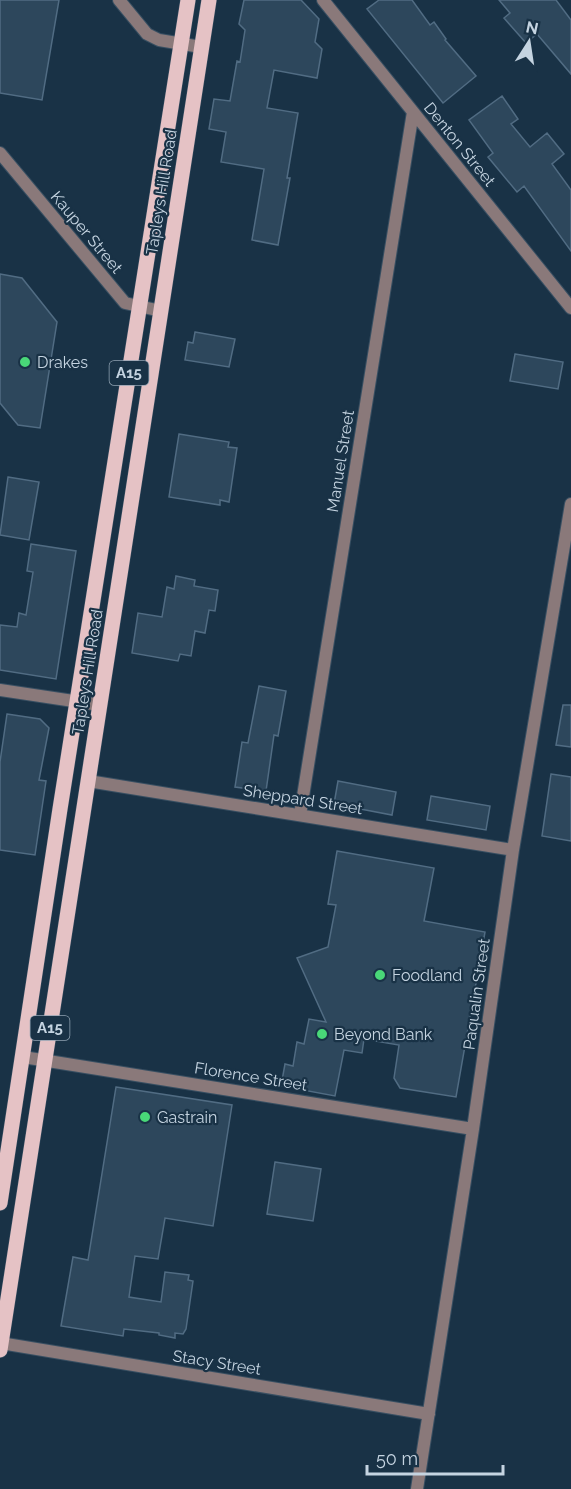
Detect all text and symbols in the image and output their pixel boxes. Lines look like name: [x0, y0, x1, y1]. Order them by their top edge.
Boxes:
north arrow: [499, 12, 559, 72]
text: N: [524, 17, 540, 38]
street label: Denton Street: [420, 98, 500, 191]
street label: Tapleys Hill Road: [142, 128, 181, 256]
street label: Kauper Street: [47, 187, 127, 278]
place label: Drakes: [37, 353, 88, 372]
marker: Drakes: [18, 355, 32, 369]
road number: A15: [110, 361, 148, 385]
street label: Manuel Street: [323, 408, 358, 514]
street label: Tapleys Hill Road: [68, 608, 107, 736]
street label: Sheppard Street: [242, 781, 365, 818]
street label: Paqualin Street: [459, 937, 494, 1051]
place label: Foodland: [392, 966, 462, 985]
marker: Foodland: [373, 968, 387, 982]
road number: A15: [31, 1016, 70, 1040]
place label: Beyond Bank: [334, 1025, 433, 1044]
marker: Beyond Bank: [315, 1027, 329, 1041]
street label: Florence Street: [193, 1058, 309, 1095]
place label: Gastrain: [157, 1108, 217, 1127]
marker: Gastrain: [138, 1110, 152, 1124]
street label: Stacy Street: [171, 1346, 263, 1379]
scale bar: [367, 1438, 504, 1476]
text: 50 m: [376, 1448, 418, 1469]

